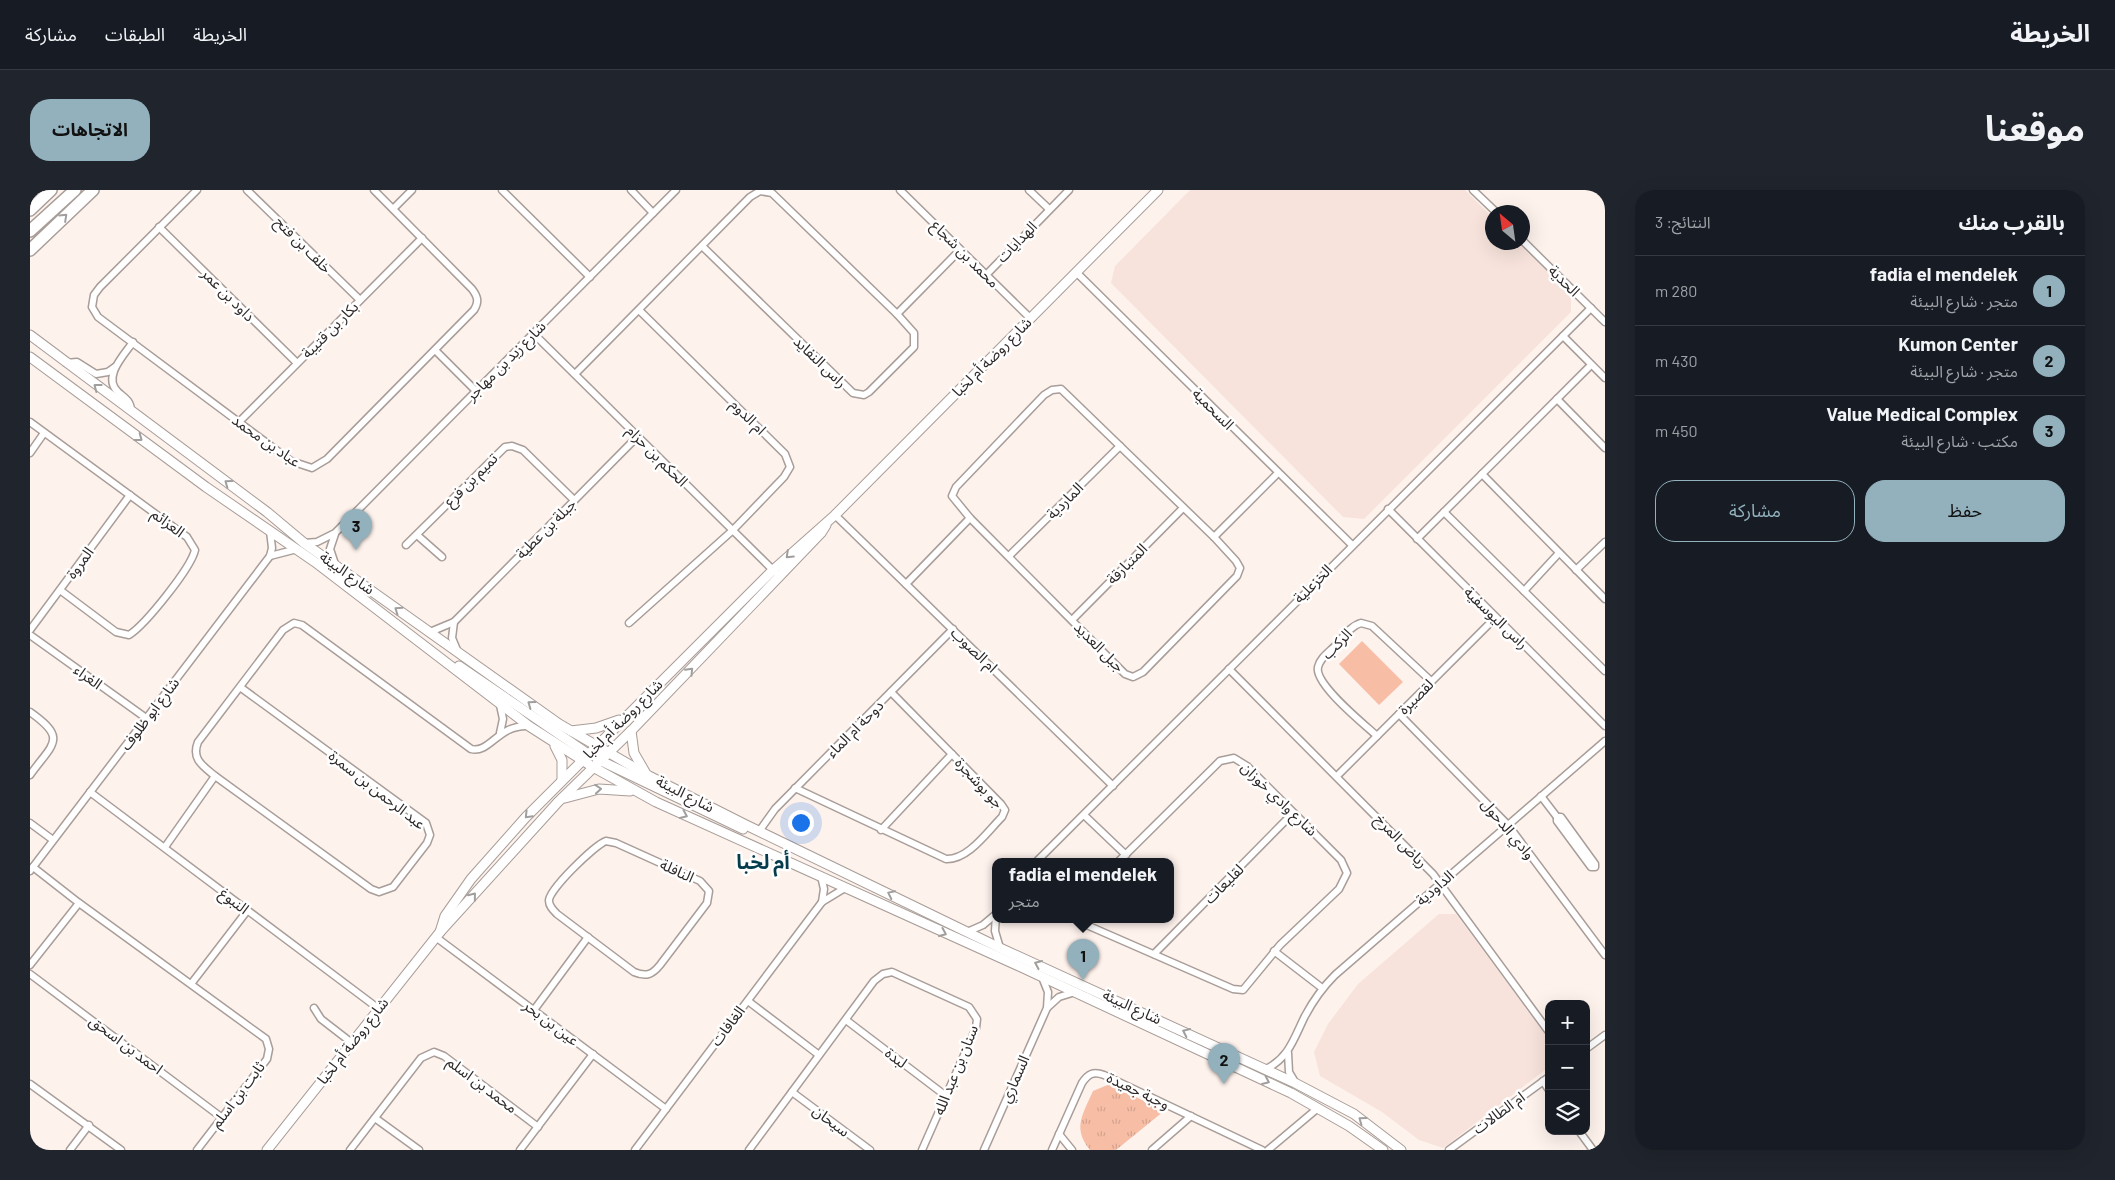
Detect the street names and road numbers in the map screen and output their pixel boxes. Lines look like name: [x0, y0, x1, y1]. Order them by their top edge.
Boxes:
street label: خلف بن فتح: [269, 212, 336, 279]
street label: محمد بن شجاع: [925, 216, 1003, 294]
street label: الهدايات: [992, 217, 1041, 266]
street label: الحدية: [1545, 261, 1584, 300]
street label: داود بن عمر: [197, 263, 259, 325]
street label: بكار بن قتيبة: [297, 297, 362, 362]
street label: شارع روضة أم لخبا: [948, 313, 1038, 403]
street label: شارع زيد بن مهاجر: [461, 317, 552, 407]
street label: راس النفايد: [790, 332, 851, 392]
street label: السحمية: [1189, 384, 1238, 433]
street label: ام الدوم: [725, 395, 770, 440]
street label: عباد بن محمد: [228, 410, 305, 471]
street label: الحكم بن حزام: [621, 421, 692, 492]
street label: تميم بن فرع: [440, 449, 504, 513]
street label: الماردية: [1042, 478, 1087, 523]
street label: جبلة بن عطية: [511, 494, 580, 563]
street label: العزائم: [147, 504, 189, 543]
street label: المتبارقة: [1102, 539, 1151, 588]
street label: المروة: [62, 543, 98, 582]
street label: شارع البيئة: [314, 547, 379, 601]
street label: الخزعلية: [1289, 560, 1336, 607]
street label: راس اليوسفية: [1460, 582, 1532, 653]
street label: جبل العديد: [1070, 617, 1129, 676]
street label: ام الصوب: [946, 623, 1002, 678]
street label: الركب: [1318, 624, 1356, 663]
street label: الغراء: [70, 660, 106, 693]
street label: شارع ابو ظلوف: [116, 673, 186, 756]
street label: شارع روضة أم لخبا: [579, 675, 669, 765]
street label: لقصيرة: [1394, 675, 1437, 718]
street label: دوحة ام الماء: [822, 696, 889, 763]
street label: عبد الرحمن بن سمرة: [325, 746, 430, 834]
street label: جو بوشجرة: [951, 753, 1008, 812]
street label: شارع وادي خوزان: [1235, 757, 1322, 842]
street label: شارع البيئة: [652, 771, 718, 819]
street label: وادي الدحول: [1476, 794, 1539, 865]
street label: رياض المرخ: [1369, 810, 1432, 874]
street label: النافلة: [658, 854, 697, 886]
street label: لقليعات: [1200, 860, 1247, 907]
street label: الداودية: [1412, 866, 1458, 909]
street label: النبوغ: [214, 883, 253, 920]
street label: شارع البيئة: [1098, 985, 1165, 1031]
street label: شارع روضة أم لخبا: [313, 993, 395, 1090]
street label: عين بن بحر: [519, 995, 583, 1050]
street label: الغافات: [706, 1002, 748, 1049]
street label: احمد بن اسحق: [85, 1011, 167, 1079]
street label: سنان بن عبد الله: [929, 1022, 982, 1118]
street label: لبدة: [882, 1043, 911, 1071]
street label: محمد بن اسلم: [442, 1052, 521, 1119]
street label: السماري: [996, 1052, 1036, 1107]
street label: ثابت بن اسلم: [206, 1058, 270, 1133]
street label: وجبة جعيدة: [1104, 1068, 1173, 1113]
street label: ام الطالات: [1469, 1087, 1530, 1140]
street label: سيحان: [809, 1101, 854, 1141]

